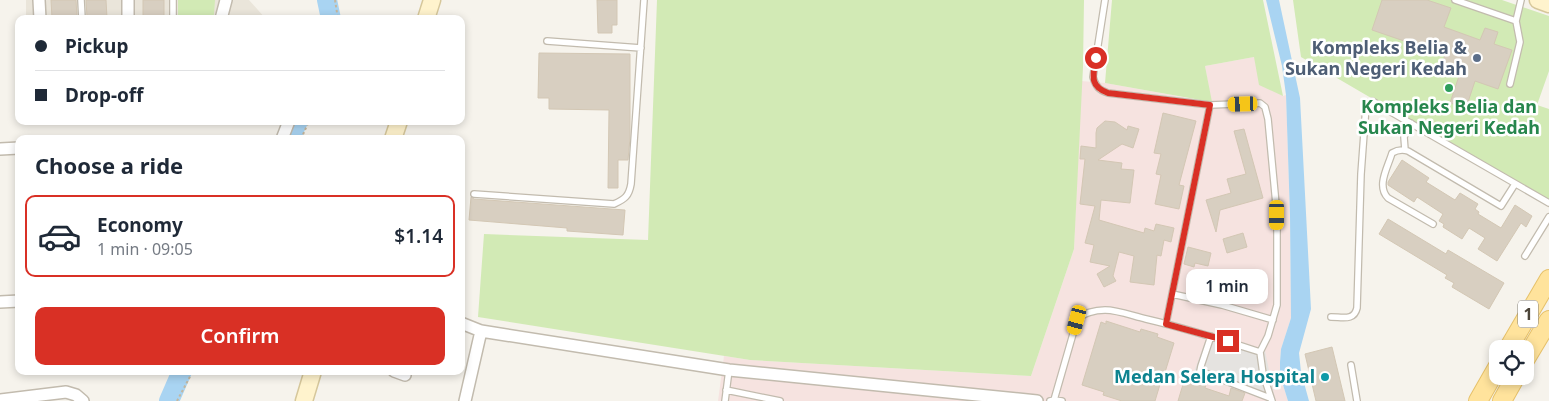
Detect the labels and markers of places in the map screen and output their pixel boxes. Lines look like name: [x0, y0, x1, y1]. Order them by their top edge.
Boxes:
place label: Kompleks Belia & Sukan Negeri Kedah: [1285, 35, 1467, 80]
marker: Kompleks Belia & Sukan Negeri Kedah: [1471, 52, 1483, 64]
marker: Kompleks Belia dan Sukan Negeri Kedah: [1443, 82, 1455, 94]
place label: Kompleks Belia dan Sukan Negeri Kedah: [1358, 94, 1540, 139]
place label: Medan Selera Hospital: [1114, 364, 1315, 388]
marker: Medan Selera Hospital: [1319, 371, 1331, 383]

